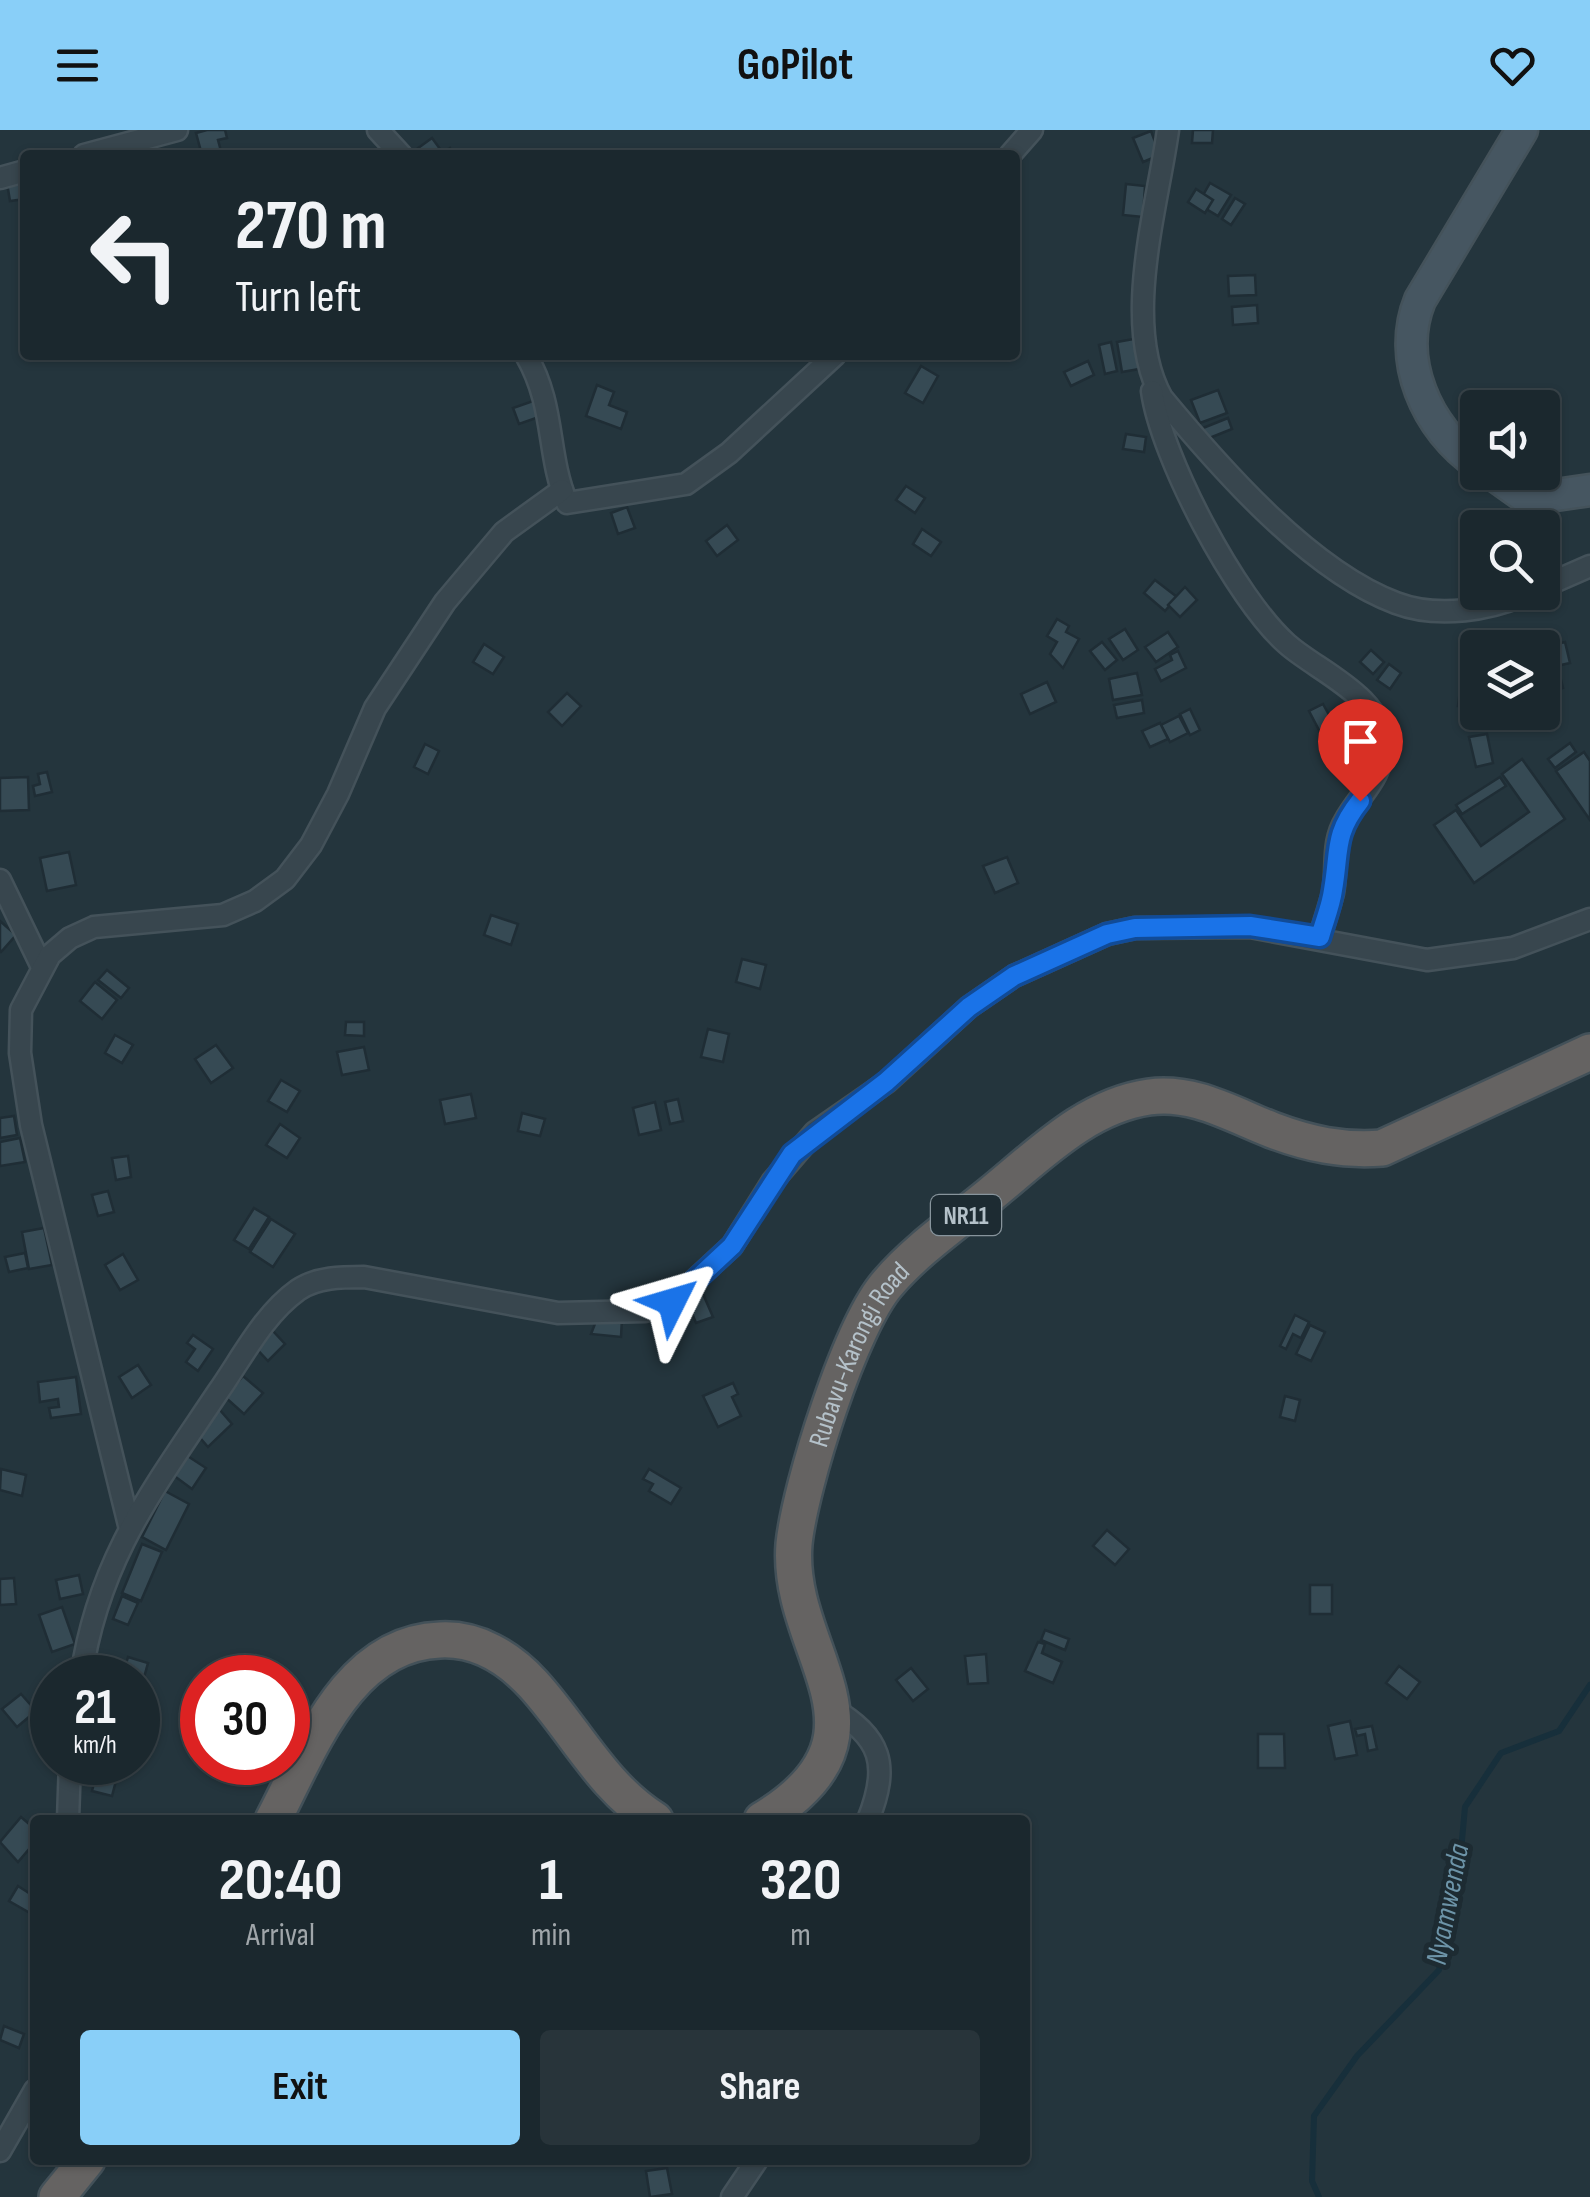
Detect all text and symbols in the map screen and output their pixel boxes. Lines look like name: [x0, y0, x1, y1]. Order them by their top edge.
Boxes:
icon: menu: [50, 38, 105, 93]
text: GoPilot: [737, 38, 853, 93]
icon: heart: [1485, 38, 1540, 93]
text: 270 m: [235, 185, 387, 269]
icon: left: [70, 190, 200, 320]
text: Turn left: [235, 270, 361, 325]
map controls: [1460, 390, 1560, 730]
button: sound: [1460, 390, 1560, 490]
button: search: [1460, 510, 1560, 610]
button: layers: [1460, 630, 1560, 730]
pin: [1318, 699, 1403, 802]
icon: arrive: [1333, 714, 1388, 769]
road number: NR11: [931, 1195, 1001, 1235]
position arrow: [620, 1250, 724, 1354]
street label: Rubavu-Karongi Road: [802, 1256, 917, 1451]
speed limit sign: 30: [180, 1655, 310, 1785]
text: 21: [74, 1678, 116, 1738]
text: km/h: [73, 1730, 117, 1761]
water label: Nyamwenda: [1419, 1841, 1477, 1968]
text: 20:40: [219, 1845, 342, 1917]
text: 1: [539, 1845, 563, 1917]
text: 320: [760, 1845, 841, 1917]
text: Arrival: [246, 1916, 315, 1955]
text: min: [531, 1916, 571, 1955]
text: m: [790, 1916, 811, 1955]
button: Exit: [80, 2030, 520, 2145]
button: Share: [540, 2030, 980, 2145]

